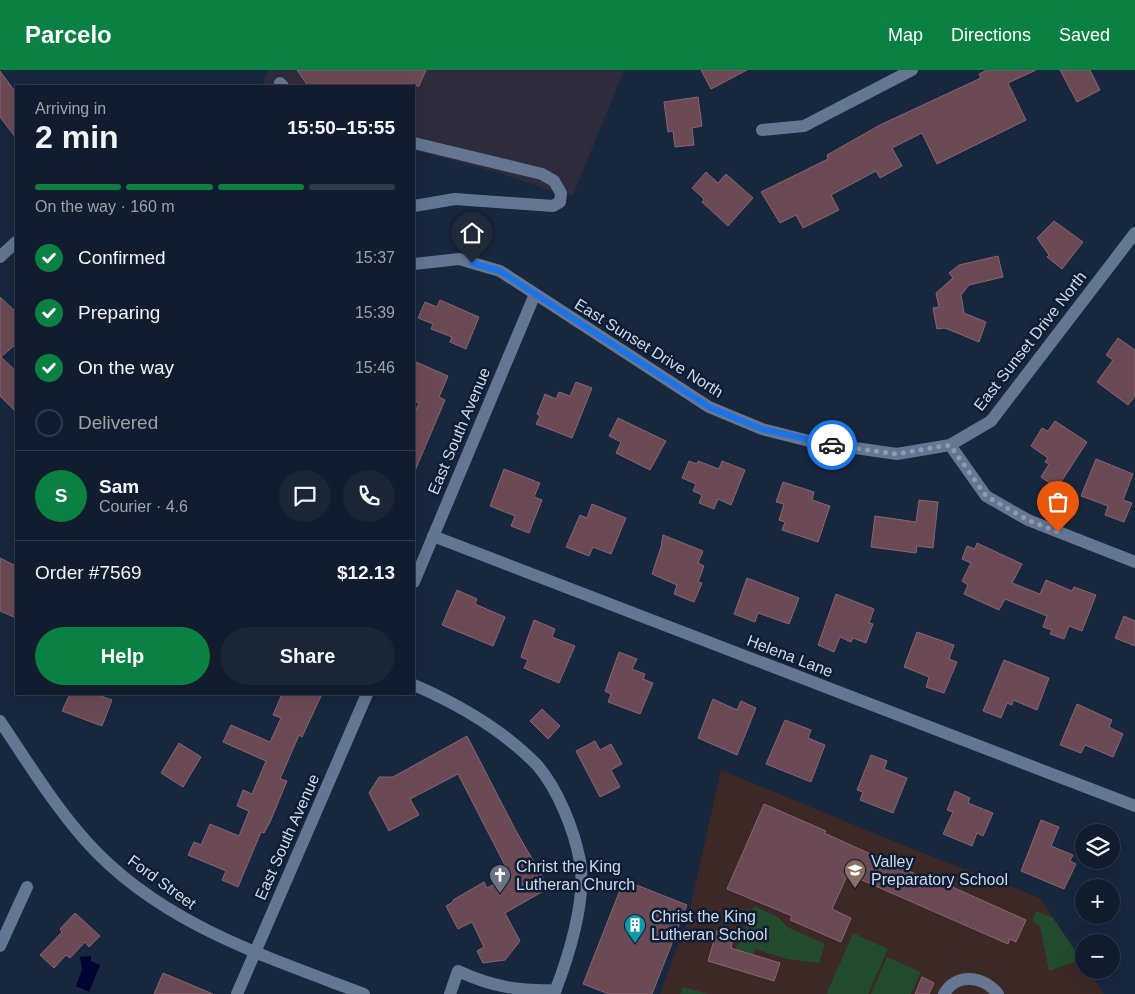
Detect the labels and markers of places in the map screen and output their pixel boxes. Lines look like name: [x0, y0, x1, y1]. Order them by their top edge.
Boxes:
pin: [451, 212, 493, 263]
pin: [1037, 481, 1079, 532]
place label: Valley Preparatory School: [871, 853, 1008, 888]
place label: Christ the King Lutheran Church: [516, 858, 635, 893]
school or university icon: Valley Preparatory School: [843, 858, 867, 889]
church icon: Christ the King Lutheran Church: [488, 863, 512, 894]
place label: Christ the King Lutheran School: [651, 908, 768, 943]
building icon: Christ the King Lutheran School: [623, 913, 647, 944]

